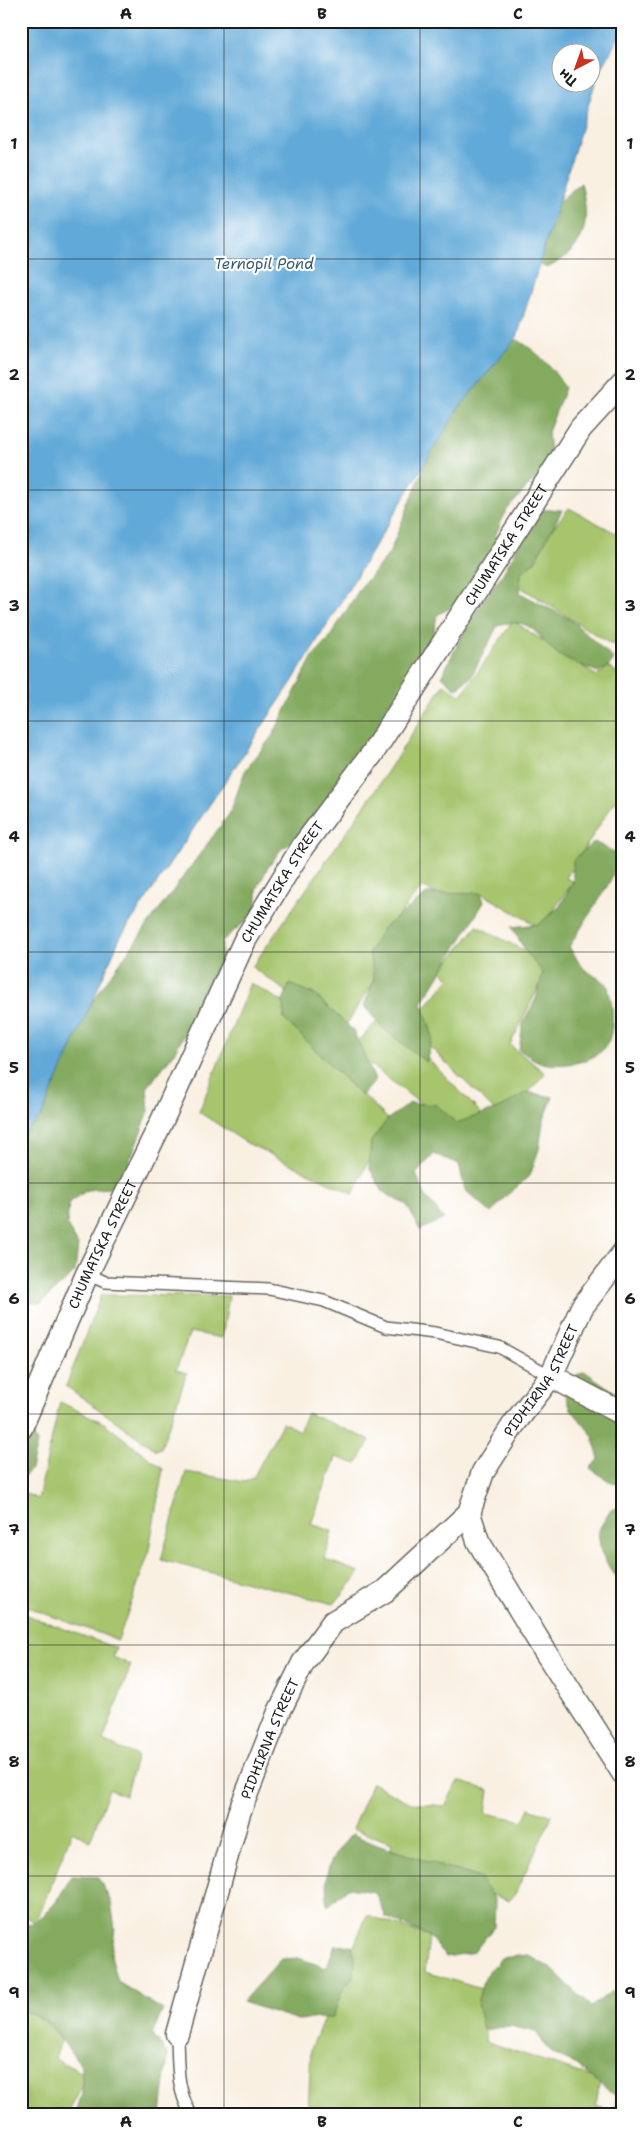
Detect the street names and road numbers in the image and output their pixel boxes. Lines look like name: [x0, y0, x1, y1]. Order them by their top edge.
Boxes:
street label: CHUMATSKA STREET: [461, 480, 552, 609]
street label: CHUMATSKA STREET: [237, 817, 328, 946]
street label: CHUMATSKA STREET: [64, 1176, 141, 1312]
street label: PIDHIRNA STREET: [499, 1321, 582, 1440]
street label: PIDHIRNA STREET: [236, 1675, 303, 1802]

